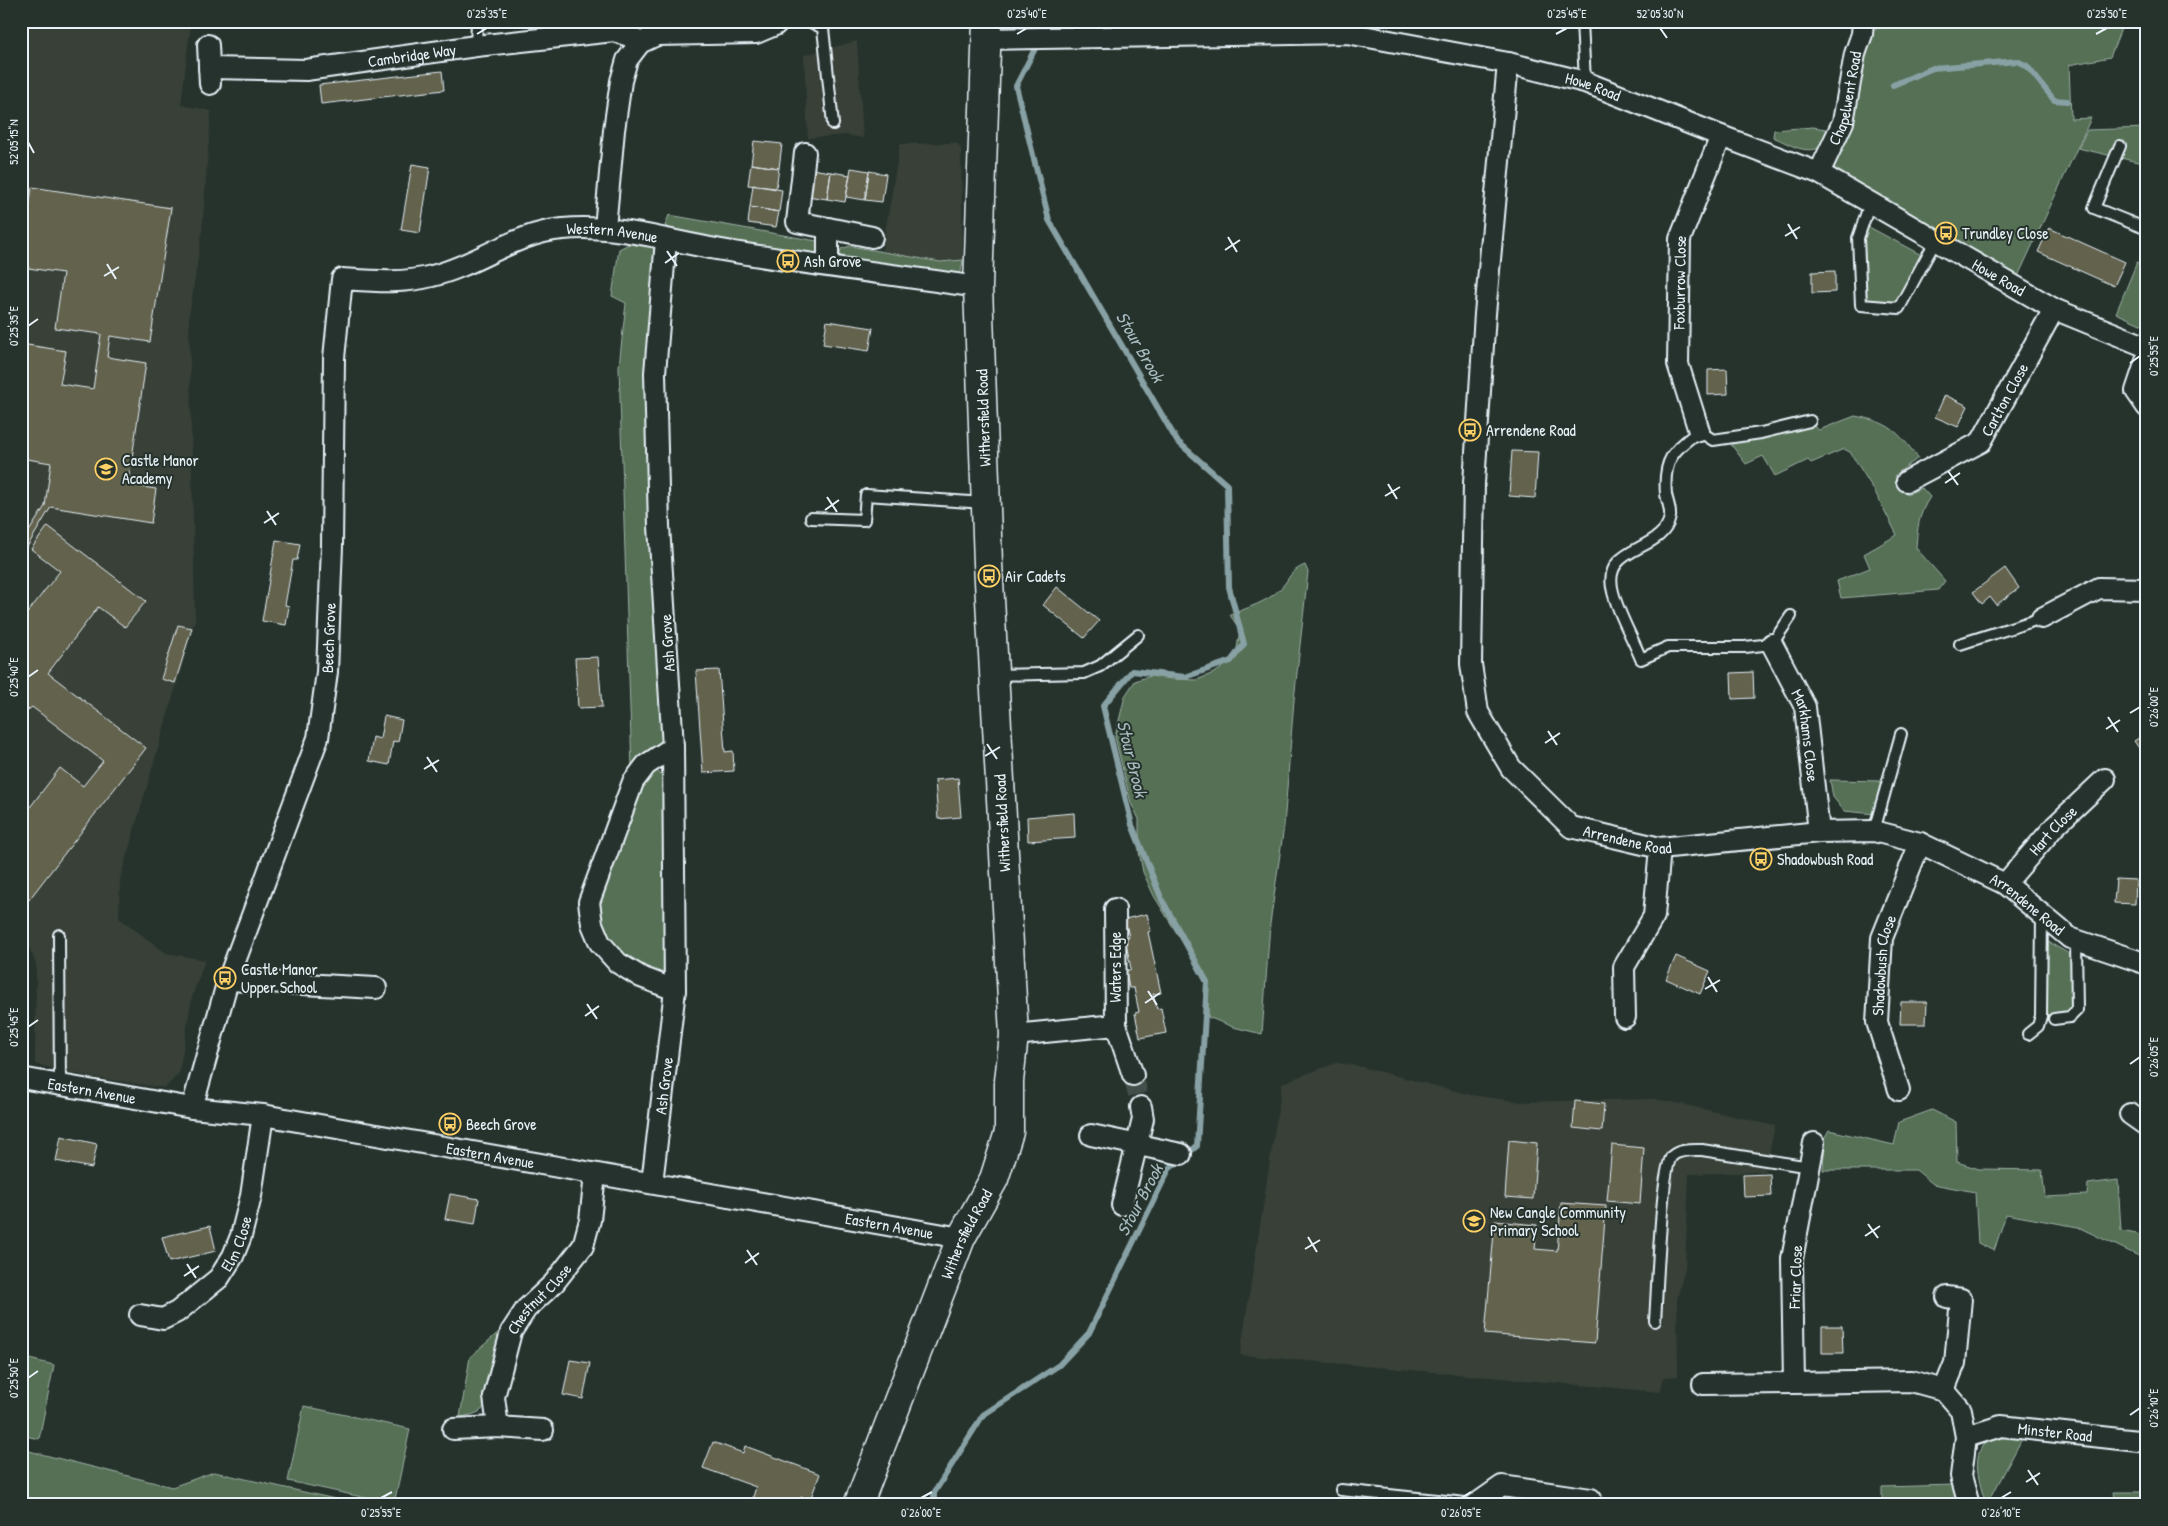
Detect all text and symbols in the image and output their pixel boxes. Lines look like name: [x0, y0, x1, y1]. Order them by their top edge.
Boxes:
text: 0°25'35"E: [467, 5, 508, 22]
text: 0°25'40"E: [1007, 5, 1048, 22]
text: 0°25'45"E: [1547, 5, 1587, 22]
text: 52°05'30"N: [1637, 5, 1683, 22]
text: 0°25'50"E: [2087, 5, 2128, 22]
street label: Cambridge Way: [366, 38, 458, 72]
street label: Chapelwent Road: [1823, 50, 1866, 149]
street label: Howe Road: [1563, 67, 1624, 106]
text: 52°05'15"N: [5, 119, 22, 165]
street label: Western Avenue: [566, 217, 660, 248]
bus stop icon: Trundley Close: [1934, 221, 1958, 245]
place label: Trundley Close: [1962, 222, 2049, 244]
street label: Foxburrow Close: [1668, 231, 1692, 331]
bus stop icon: Ash Grove: [776, 249, 800, 273]
place label: Ash Grove: [804, 250, 862, 272]
street label: Howe Road: [1968, 253, 2029, 301]
text: 0°25'35"E: [5, 305, 22, 346]
water label: Stour Brook: [1110, 307, 1172, 388]
text: 0°25'55"E: [2145, 335, 2162, 376]
street label: Carlton Close: [1975, 359, 2034, 440]
street label: Withersfield Road: [970, 369, 996, 467]
bus stop icon: Arrendene Road: [1458, 418, 1482, 442]
place label: Arrendene Road: [1486, 419, 1576, 441]
place label: Castle Manor Academy: [122, 449, 199, 489]
school or university icon: Castle Manor Academy: [94, 457, 118, 481]
bus stop icon: Air Cadets: [977, 564, 1001, 588]
place label: Air Cadets: [1005, 565, 1066, 587]
street label: Beech Grove: [316, 601, 341, 674]
street label: Ash Grove: [654, 613, 680, 672]
text: 0°25'40"E: [5, 656, 22, 697]
street label: Markhams Close: [1786, 685, 1824, 783]
text: 0°26'00"E: [2145, 686, 2162, 727]
water label: Stour Brook: [1111, 718, 1154, 801]
street label: Withersfield Road: [988, 774, 1016, 872]
street label: Hart Close: [2024, 800, 2082, 860]
street label: Arrendene Road: [1581, 819, 1672, 859]
bus stop icon: Shadowbush Road: [1749, 847, 1773, 871]
place label: Shadowbush Road: [1777, 848, 1873, 870]
street label: Arrendene Road: [1987, 867, 2069, 940]
street label: Shadowbush Close: [1866, 911, 1902, 1016]
street label: Waters Edge: [1104, 931, 1126, 1002]
place label: Castle Manor Upper School: [241, 958, 318, 998]
bus stop icon: Castle Manor Upper School: [213, 966, 237, 990]
text: 0°25'45"E: [5, 1007, 22, 1047]
text: 0°26'05"E: [2145, 1036, 2162, 1077]
street label: Ash Grove: [649, 1055, 678, 1116]
street label: Eastern Avenue: [46, 1072, 138, 1109]
bus stop icon: Beech Grove: [438, 1112, 462, 1136]
place label: Beech Grove: [466, 1113, 537, 1135]
street label: Eastern Avenue: [445, 1137, 537, 1174]
water label: Stour Brook: [1110, 1158, 1170, 1240]
street label: Withersfield Road: [935, 1185, 997, 1282]
place label: New Cangle Community Primary School: [1490, 1201, 1626, 1241]
street label: Eastern Avenue: [844, 1207, 936, 1244]
school or university icon: New Cangle Community Primary School: [1462, 1209, 1486, 1233]
street label: Elm Close: [215, 1213, 257, 1275]
street label: Friar Close: [1783, 1244, 1807, 1310]
street label: Chestnut Close: [501, 1258, 577, 1339]
text: 0°25'50"E: [5, 1357, 22, 1398]
text: 0°26'10"E: [2145, 1388, 2162, 1428]
street label: Minster Road: [2017, 1417, 2093, 1447]
text: 0°25'55"E: [361, 1504, 402, 1521]
text: 0°26'00"E: [901, 1504, 942, 1521]
text: 0°26'05"E: [1441, 1504, 1482, 1521]
text: 0°26'10"E: [1981, 1504, 2021, 1521]

